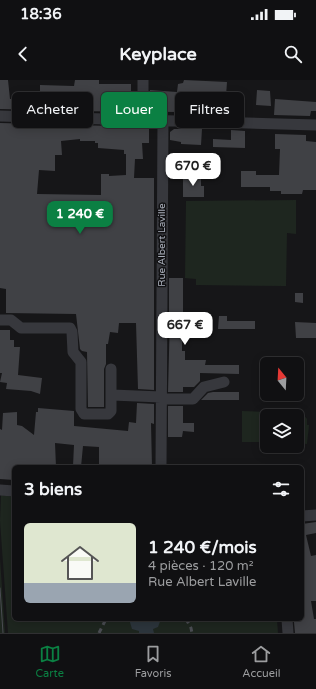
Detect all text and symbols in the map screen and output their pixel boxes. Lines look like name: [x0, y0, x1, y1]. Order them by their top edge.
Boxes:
text: 18:36: [20, 5, 62, 23]
icon: back: [12, 43, 34, 65]
text: Keyplace: [119, 43, 197, 65]
icon: search: [282, 43, 304, 65]
chip: Acheter: [12, 92, 93, 128]
chip: Louer: [101, 92, 167, 128]
chip: Filtres: [175, 92, 244, 128]
pin: 670 €: [165, 153, 221, 187]
text: 670 €: [175, 158, 211, 174]
pin: 1 240 €: [43, 201, 117, 235]
street label: Rue Albert Laville: [156, 203, 168, 287]
text: 1 240 €: [56, 206, 104, 222]
pin: 667 €: [157, 312, 213, 346]
text: 667 €: [167, 317, 203, 333]
north arrow: [260, 357, 304, 401]
map controls: [260, 357, 304, 453]
button: layers: [260, 409, 304, 453]
icon: filters: [270, 478, 292, 500]
text: 3 biens: [24, 479, 82, 500]
text: 1 240 €/mois: [148, 537, 257, 558]
icon: home: [56, 539, 104, 587]
text: 4 pièces · 120 m²: [148, 558, 254, 574]
text: Rue Albert Laville: [148, 574, 256, 590]
tab: Carte: [35, 643, 64, 680]
tab: Favoris: [135, 643, 171, 680]
tab: Accueil: [242, 643, 281, 680]

